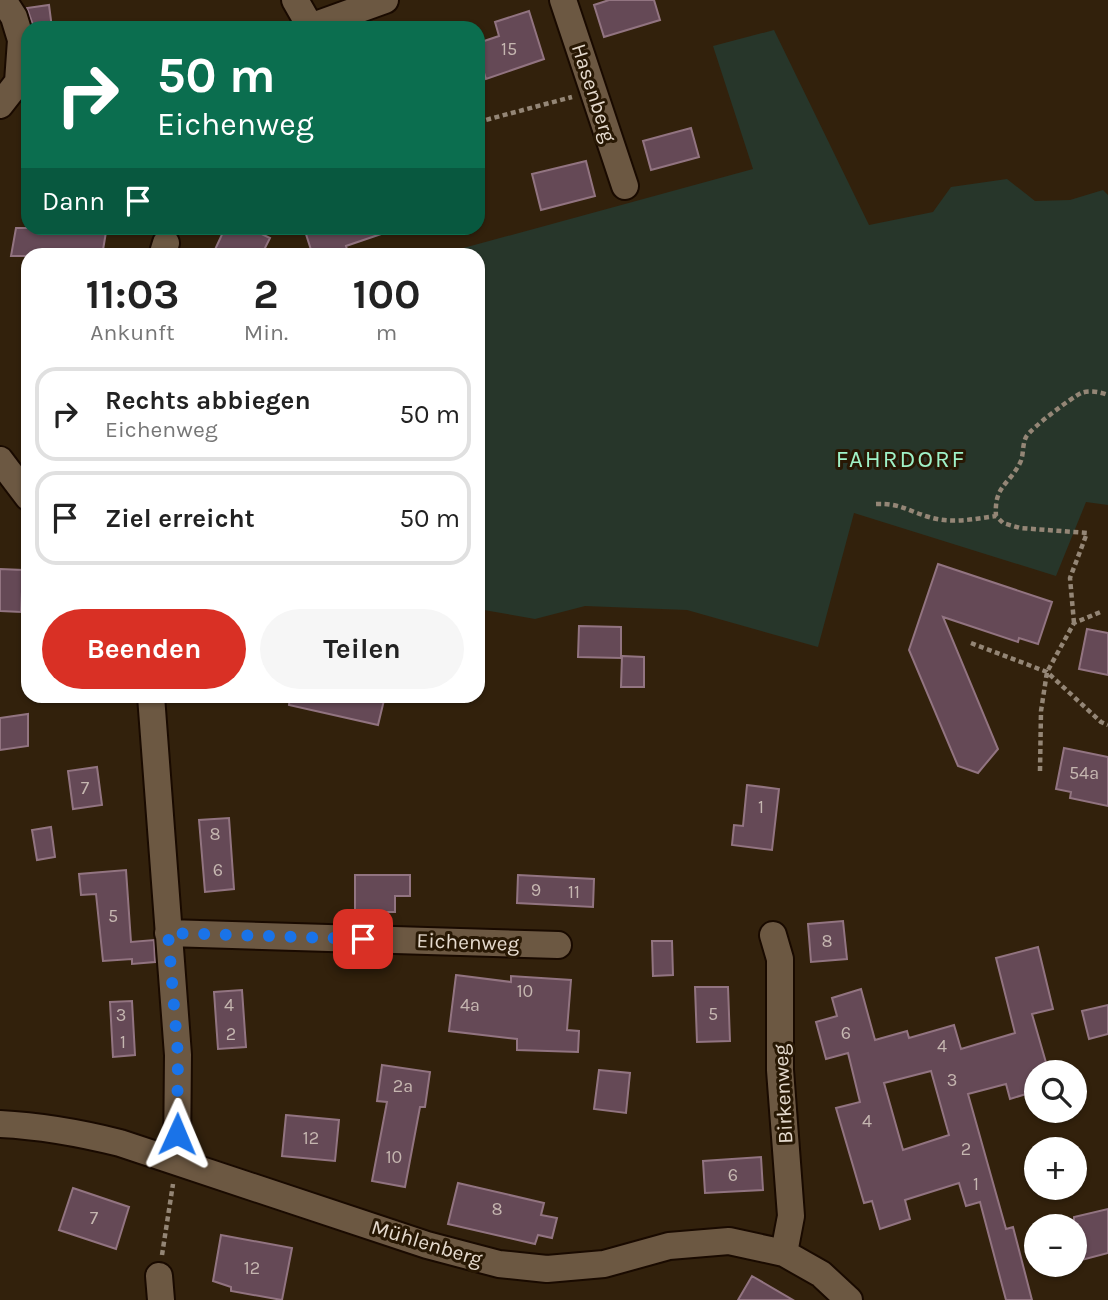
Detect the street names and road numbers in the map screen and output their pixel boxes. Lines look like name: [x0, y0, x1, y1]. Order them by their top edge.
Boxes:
street label: Hasenberg: [567, 41, 621, 146]
street label: Eichenweg: [416, 928, 520, 956]
street label: Birkenweg: [768, 1043, 798, 1145]
street label: Mühlenberg: [369, 1215, 486, 1271]

